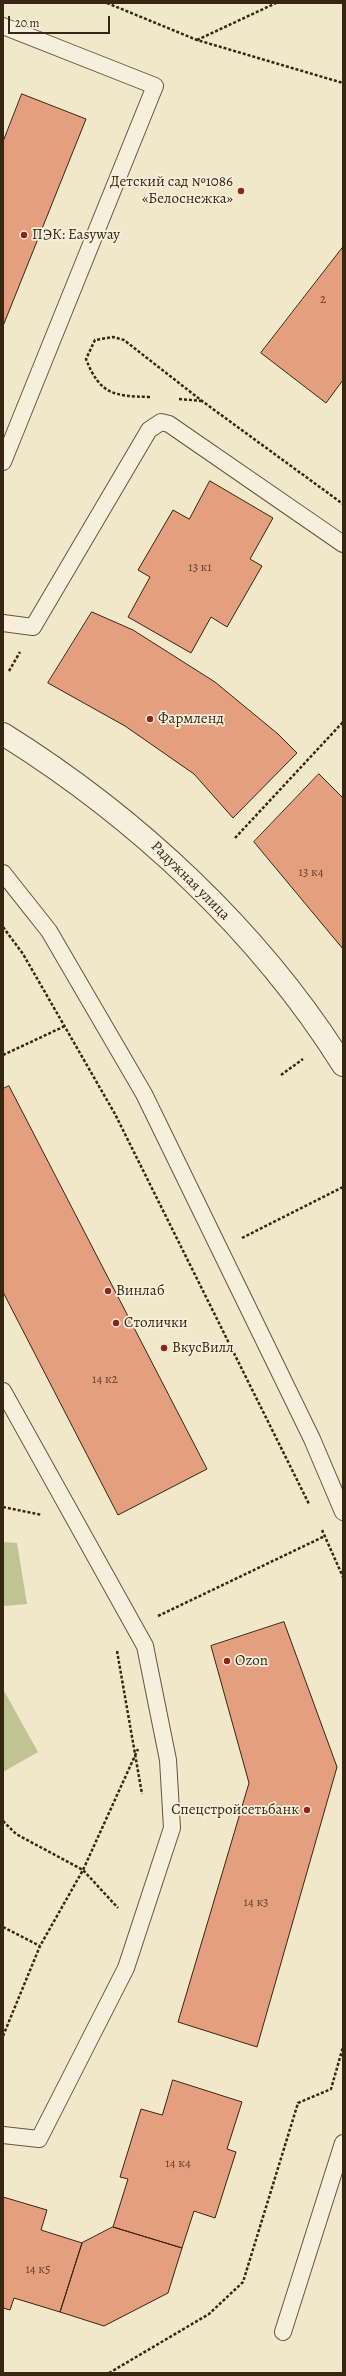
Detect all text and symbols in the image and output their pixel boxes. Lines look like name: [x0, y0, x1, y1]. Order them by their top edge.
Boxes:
scale bar: [10, 8, 112, 34]
text: 20 m: [15, 15, 39, 31]
place label: Детский сад №1086 «Белоснежка»: [110, 173, 233, 208]
marker: Детский сад №1086 «Белоснежка»: [236, 186, 246, 196]
place label: ПЭК: Easyway: [32, 226, 120, 244]
marker: ПЭК: Easyway: [19, 230, 29, 240]
house number: 2: [320, 292, 326, 308]
house number: 13 к1: [188, 560, 212, 576]
place label: Фармленд: [158, 710, 224, 728]
marker: Фармленд: [145, 714, 155, 724]
street label: Радужная улица: [147, 838, 233, 924]
house number: 13 к4: [298, 865, 324, 881]
place label: Винлаб: [116, 1282, 165, 1300]
marker: Винлаб: [103, 1286, 113, 1296]
place label: Столички: [124, 1314, 188, 1332]
marker: Столички: [111, 1318, 121, 1328]
place label: ВкусВилл: [172, 1339, 234, 1357]
marker: ВкусВилл: [159, 1343, 169, 1353]
house number: 14 к2: [92, 1372, 118, 1388]
place label: Ozon: [235, 1652, 268, 1670]
marker: Ozon: [222, 1656, 232, 1666]
place label: Спецстройсетьбанк: [171, 1801, 299, 1819]
marker: Спецстройсетьбанк: [302, 1805, 312, 1815]
house number: 14 к3: [243, 1895, 269, 1911]
house number: 14 к4: [165, 2156, 191, 2172]
house number: 14 к5: [25, 2262, 51, 2278]

